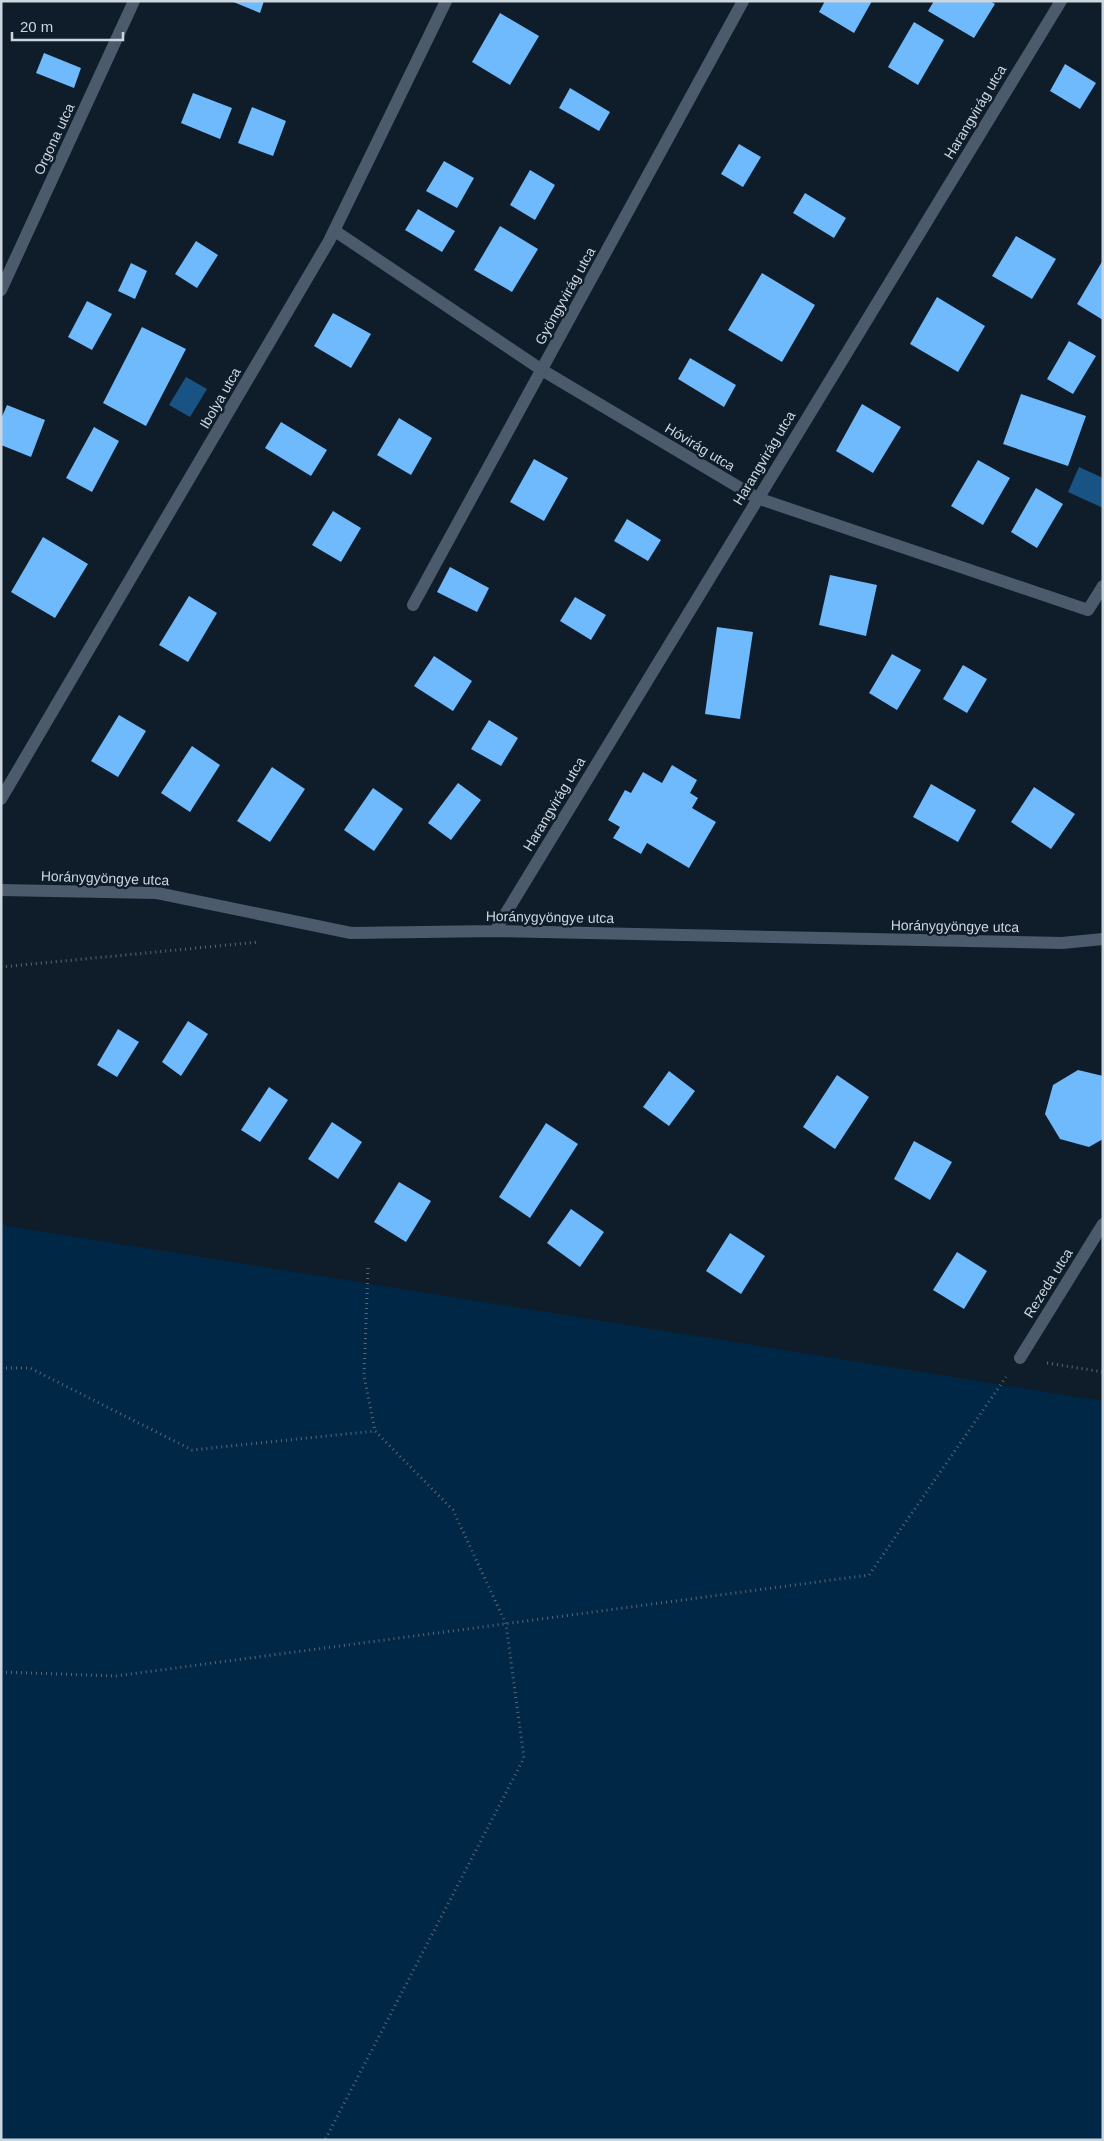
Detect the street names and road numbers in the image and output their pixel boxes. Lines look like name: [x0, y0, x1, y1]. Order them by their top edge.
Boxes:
street label: Harangvirág utca: [941, 62, 1009, 162]
street label: Orgona utca: [30, 101, 78, 177]
street label: Gyöngyvirág utca: [532, 244, 599, 348]
street label: Ibolya utca: [196, 364, 244, 431]
street label: Harangvirág utca: [730, 408, 798, 508]
street label: Hóvirág utca: [662, 420, 738, 474]
street label: Harangvirág utca: [520, 754, 588, 854]
street label: Horánygyöngye utca: [41, 868, 170, 888]
street label: Horánygyöngye utca: [486, 908, 615, 926]
street label: Horánygyöngye utca: [891, 917, 1020, 935]
street label: Rezeda utca: [1020, 1245, 1076, 1321]

